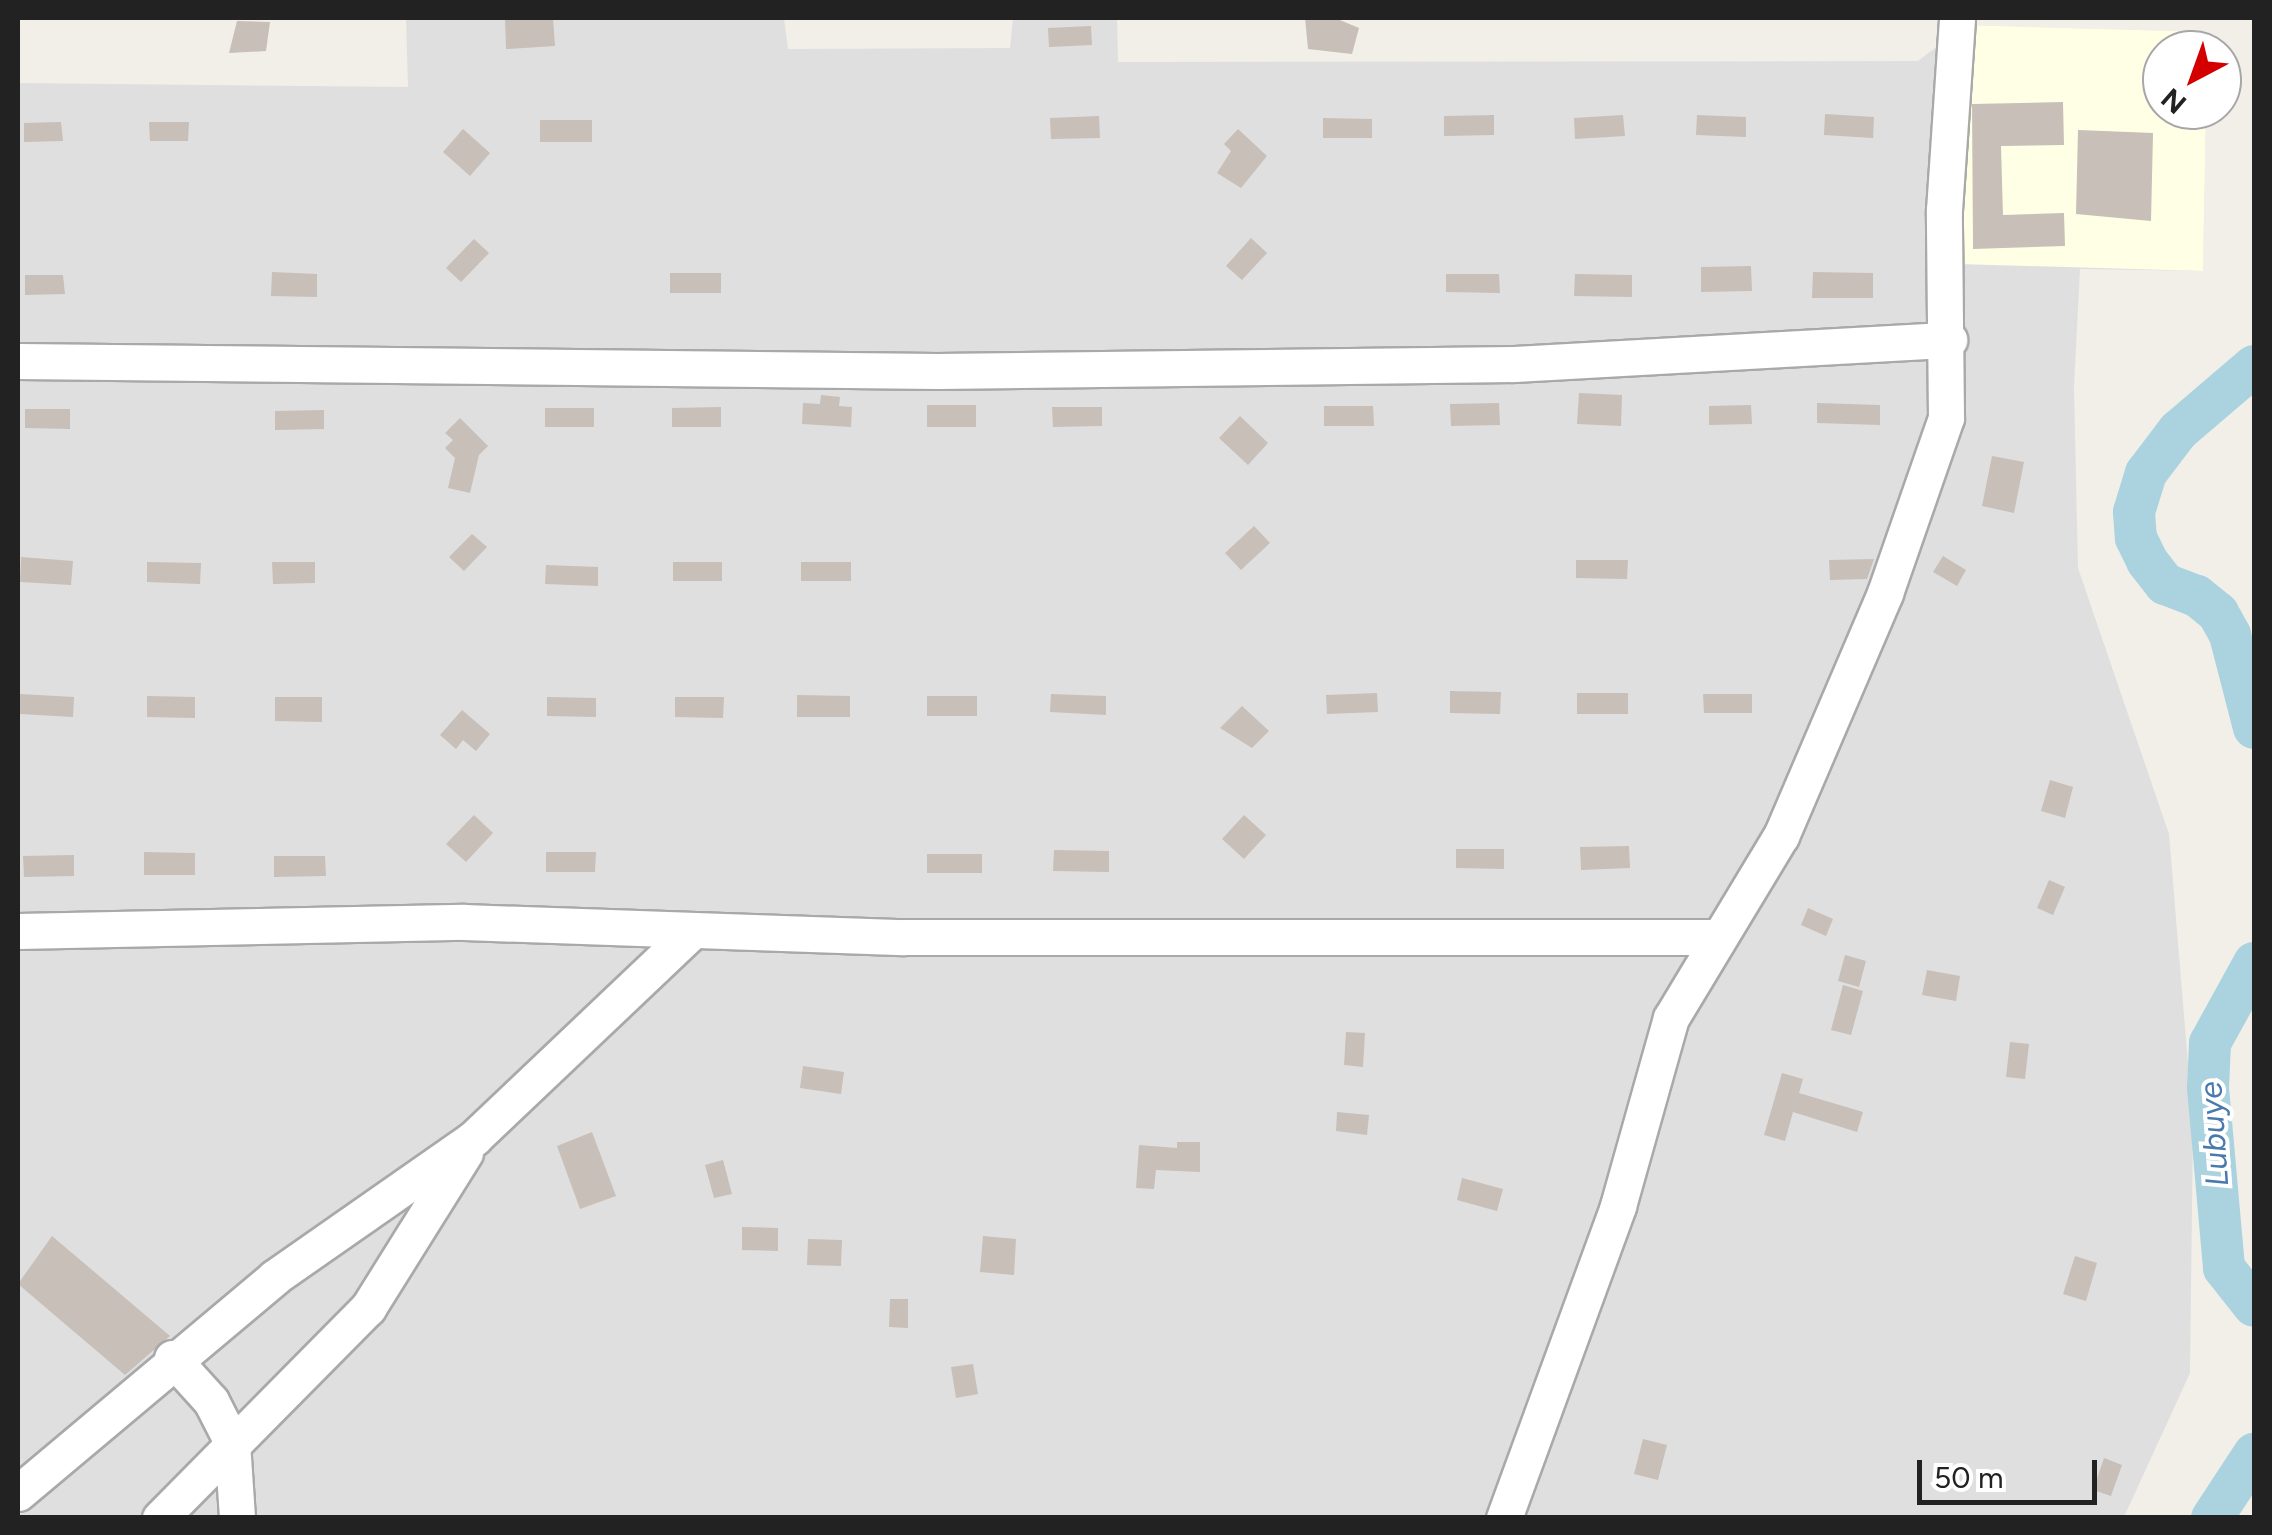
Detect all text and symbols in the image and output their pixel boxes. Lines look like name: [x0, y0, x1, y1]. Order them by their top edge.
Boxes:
north arrow: [2142, 30, 2242, 130]
text: N: [2154, 81, 2193, 121]
water label: Lubuye: [2191, 1080, 2237, 1188]
scale bar: [1922, 1440, 2102, 1502]
text: 50 m: [1934, 1459, 2003, 1496]

